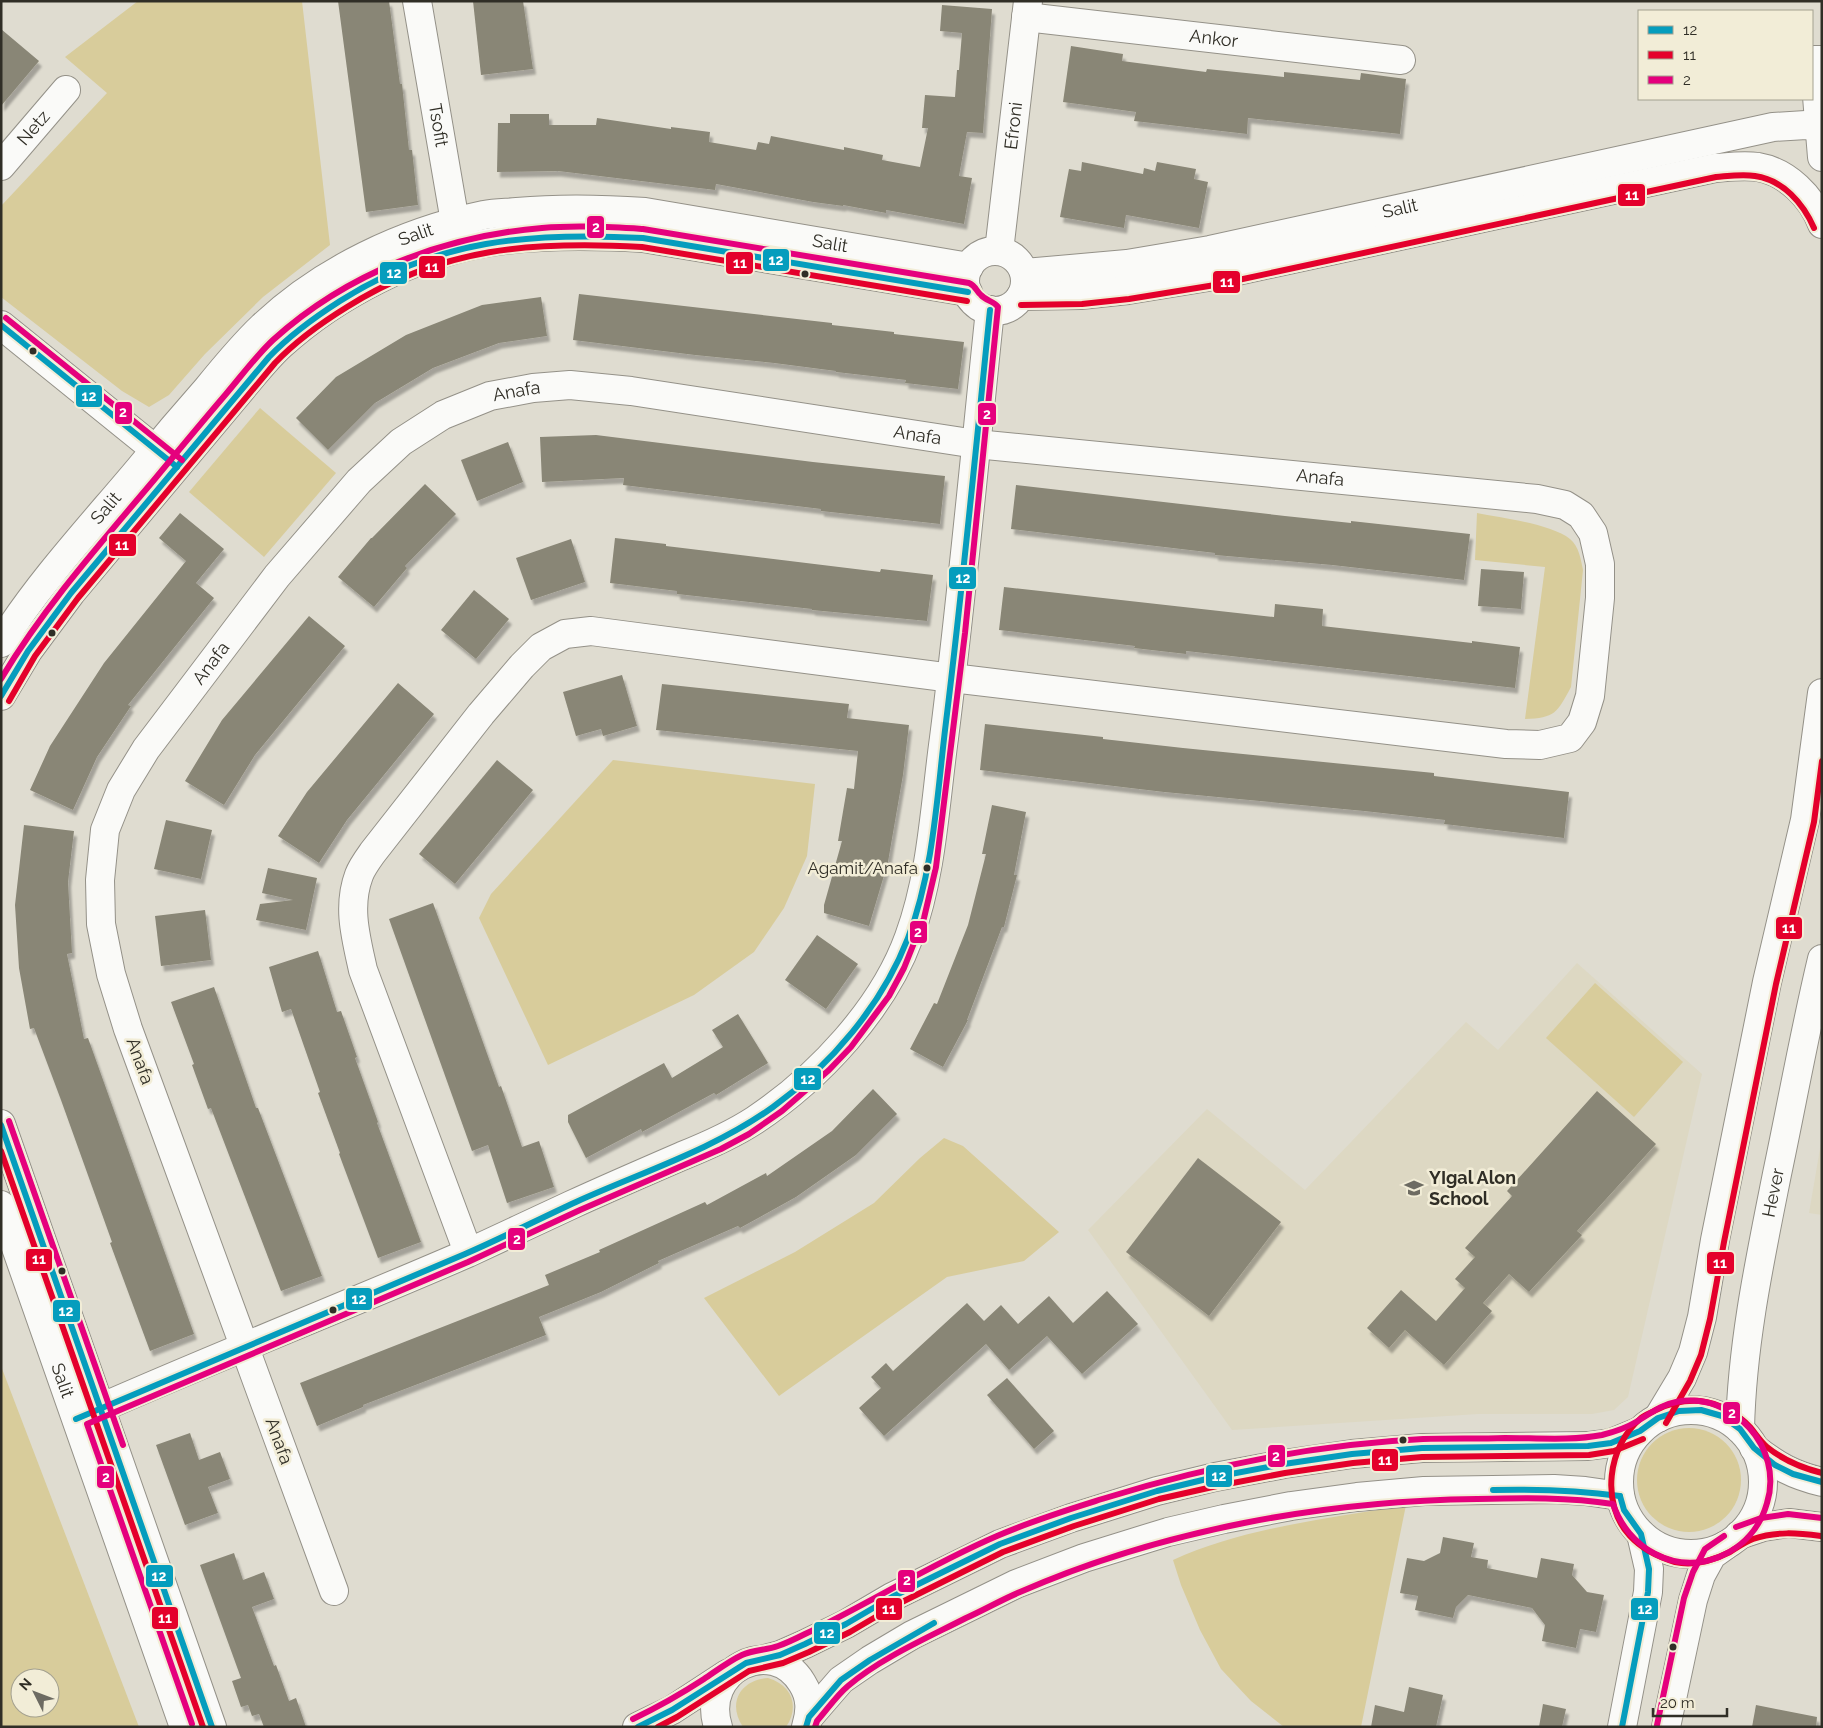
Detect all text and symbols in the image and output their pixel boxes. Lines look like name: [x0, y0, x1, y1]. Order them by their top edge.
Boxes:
legend: [1638, 10, 1813, 100]
text: 12: [1683, 21, 1697, 39]
street label: Ankor: [1188, 25, 1240, 51]
text: 11: [1683, 46, 1696, 64]
text: 2: [1683, 71, 1691, 89]
street label: Efroni: [1000, 101, 1026, 151]
street label: Tsofit: [425, 102, 453, 148]
street label: Netz: [12, 106, 54, 149]
line badge: 11: [1617, 183, 1646, 207]
text: 11: [1625, 187, 1639, 203]
street label: Salit: [1380, 194, 1419, 222]
line badge: 2: [586, 215, 605, 239]
street label: Salit: [395, 218, 436, 250]
text: 2: [592, 219, 600, 235]
street label: Salit: [811, 230, 850, 256]
line badge: 12: [762, 248, 790, 272]
line badge: 11: [725, 251, 754, 275]
text: 12: [769, 252, 784, 268]
line badge: 11: [418, 255, 446, 279]
text: 11: [733, 255, 747, 271]
text: 11: [425, 259, 439, 275]
line badge: 12: [379, 261, 408, 285]
text: 12: [387, 265, 402, 281]
unlabelled marker: [800, 269, 810, 279]
line badge: 11: [1212, 270, 1241, 294]
text: 11: [1220, 274, 1234, 290]
unlabelled marker: [28, 346, 38, 356]
street label: Anafa: [491, 376, 541, 405]
line badge: 12: [75, 384, 103, 408]
text: 12: [82, 388, 97, 404]
line badge: 2: [114, 401, 133, 425]
line badge: 2: [977, 402, 997, 426]
text: 2: [119, 404, 127, 420]
text: 2: [983, 406, 991, 422]
street label: Anafa: [892, 420, 943, 449]
street label: Anafa: [1295, 464, 1345, 490]
street label: Salit: [86, 487, 125, 528]
line badge: 11: [108, 533, 137, 557]
text: 11: [115, 537, 129, 553]
line badge: 12: [948, 566, 977, 590]
text: 12: [956, 570, 971, 586]
unlabelled marker: [47, 628, 57, 638]
street label: Anafa: [188, 637, 233, 689]
place label: Agamit/Anafa: [808, 858, 918, 878]
marker: Agamit/Anafa: [922, 863, 932, 873]
line badge: 11: [1775, 916, 1803, 940]
line badge: 2: [909, 920, 928, 944]
text: 11: [1782, 920, 1796, 936]
text: 2: [914, 924, 922, 940]
street label: Anafa: [122, 1035, 159, 1087]
line badge: 12: [793, 1067, 822, 1091]
text: 12: [801, 1071, 816, 1087]
street label: Hever: [1758, 1165, 1788, 1219]
place label: YIgal Alon School: [1429, 1167, 1516, 1209]
school or university icon: YIgal Alon School: [1403, 1177, 1425, 1199]
line badge: 2: [507, 1227, 526, 1251]
text: 2: [513, 1231, 521, 1247]
line badge: 11: [25, 1248, 53, 1272]
text: 11: [32, 1251, 46, 1267]
line badge: 11: [1706, 1251, 1735, 1275]
text: 11: [1713, 1255, 1727, 1271]
unlabelled marker: [57, 1266, 67, 1276]
line badge: 12: [345, 1287, 373, 1311]
text: 12: [352, 1291, 367, 1307]
line badge: 12: [52, 1299, 81, 1323]
text: 12: [59, 1303, 74, 1319]
unlabelled marker: [328, 1305, 338, 1315]
street label: Salit: [47, 1360, 79, 1401]
line badge: 2: [1722, 1401, 1741, 1425]
text: 2: [1728, 1405, 1736, 1421]
street label: Anafa: [261, 1415, 298, 1467]
unlabelled marker: [1398, 1435, 1408, 1445]
line badge: 2: [1267, 1444, 1286, 1468]
text: 2: [1272, 1448, 1280, 1464]
line badge: 11: [1371, 1448, 1399, 1472]
text: 11: [1378, 1452, 1392, 1468]
line badge: 12: [1205, 1464, 1233, 1488]
line badge: 2: [96, 1465, 115, 1489]
text: 12: [1212, 1468, 1227, 1484]
text: 2: [102, 1469, 110, 1485]
line badge: 12: [145, 1564, 174, 1588]
text: 12: [152, 1568, 167, 1584]
line badge: 2: [897, 1569, 916, 1593]
text: 2: [903, 1572, 911, 1588]
line badge: 11: [875, 1597, 903, 1621]
line badge: 12: [1630, 1597, 1659, 1621]
text: 11: [882, 1601, 896, 1617]
text: 12: [1638, 1601, 1653, 1617]
line badge: 11: [151, 1606, 179, 1630]
text: 11: [158, 1610, 172, 1626]
line badge: 12: [813, 1621, 841, 1645]
text: 12: [820, 1625, 835, 1641]
unlabelled marker: [1668, 1642, 1678, 1652]
north arrow: [10, 1668, 60, 1718]
text: N: [16, 1675, 35, 1694]
scale bar: [1653, 1686, 1727, 1718]
text: 20 m: [1660, 1694, 1695, 1712]

